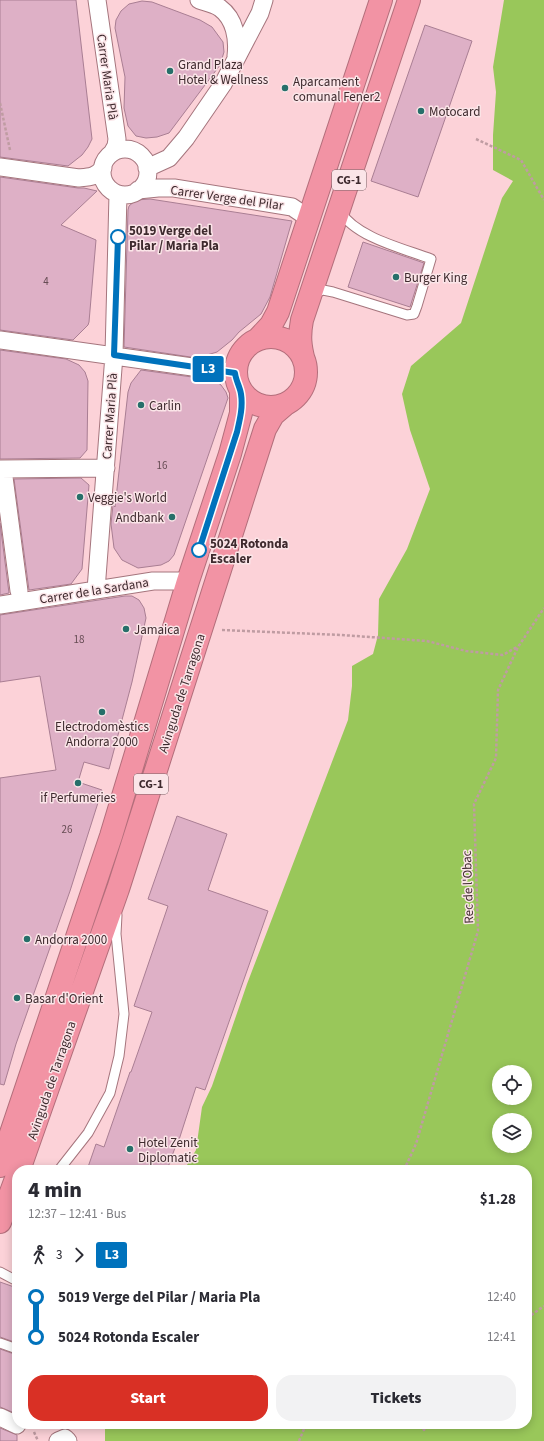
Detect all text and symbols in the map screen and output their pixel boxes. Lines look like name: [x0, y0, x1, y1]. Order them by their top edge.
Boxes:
street label: Carrer Maria Plà: [92, 33, 122, 121]
place label: Grand Plaza Hotel & Wellness: [178, 56, 269, 89]
marker: Grand Plaza Hotel & Wellness: [165, 66, 175, 76]
place label: Aparcament comunal Fener2: [293, 73, 380, 106]
marker: Aparcament comunal Fener2: [280, 83, 290, 93]
place label: Motocard: [429, 103, 480, 121]
marker: Motocard: [416, 106, 426, 116]
road number: CG-1: [332, 170, 366, 190]
street label: Carrer Verge del Pilar: [169, 181, 285, 215]
place label: 5019 Verge del Pilar / Maria Pla: [129, 222, 219, 255]
marker: 5019 Verge del Pilar / Maria Pla: [110, 229, 126, 245]
place label: Burger King: [404, 269, 468, 287]
marker: Burger King: [391, 272, 401, 282]
house number: 4: [43, 274, 49, 289]
line badge: L3: [190, 356, 226, 382]
text: L3: [201, 359, 215, 379]
street label: Carrer Maria Plà: [98, 372, 122, 460]
place label: Carlin: [149, 397, 181, 415]
marker: Carlin: [136, 400, 146, 410]
house number: 16: [157, 458, 168, 473]
place label: Veggie's World: [88, 489, 167, 507]
marker: Veggie's World: [75, 492, 85, 502]
place label: Andbank: [116, 509, 165, 527]
marker: Andbank: [167, 512, 177, 522]
place label: 5024 Rotonda Escaler: [210, 535, 289, 568]
marker: 5024 Rotonda Escaler: [191, 542, 207, 558]
street label: Carrer de la Sardana: [38, 573, 150, 609]
place label: Jamaica: [134, 621, 180, 639]
marker: Jamaica: [121, 624, 131, 634]
street label: Avinguda de Tarragona: [154, 631, 210, 755]
house number: 18: [74, 632, 85, 647]
marker: Electrodomèstics Andorra 2000: [97, 707, 107, 717]
place label: Electrodomèstics Andorra 2000: [55, 718, 149, 751]
road number: CG-1: [134, 774, 168, 794]
marker: if Perfumeries: [73, 778, 83, 788]
place label: if Perfumeries: [40, 789, 116, 807]
house number: 26: [62, 822, 73, 837]
street label: Rec de l'Obac: [458, 850, 478, 924]
place label: Andorra 2000: [35, 931, 107, 949]
marker: Andorra 2000: [22, 934, 32, 944]
place label: Basar d'Orient: [25, 990, 104, 1008]
marker: Basar d'Orient: [12, 993, 22, 1003]
street label: Avinguda de Tarragona: [23, 1019, 81, 1142]
map controls: [492, 1065, 532, 1153]
button: locate: [492, 1065, 532, 1105]
button: layers: [492, 1113, 532, 1153]
place label: Hotel Zenit Diplomatic: [138, 1134, 198, 1167]
marker: Hotel Zenit Diplomatic: [125, 1144, 135, 1154]
text: 4 min: [28, 1174, 82, 1206]
text: $1.28: [480, 1189, 516, 1210]
text: 12:37 – 12:41 · Bus: [28, 1205, 126, 1223]
icon: walk: [28, 1244, 50, 1266]
icon: forward: [68, 1244, 90, 1266]
text: L3: [104, 1245, 119, 1265]
text: 3: [56, 1246, 62, 1264]
text: 5019 Verge del Pilar / Maria Pla: [58, 1287, 260, 1308]
text: 12:40: [487, 1288, 516, 1306]
text: 5024 Rotonda Escaler: [58, 1327, 199, 1348]
text: 12:41: [487, 1328, 516, 1346]
button: Start: [28, 1375, 268, 1421]
button: Tickets: [276, 1375, 516, 1421]

